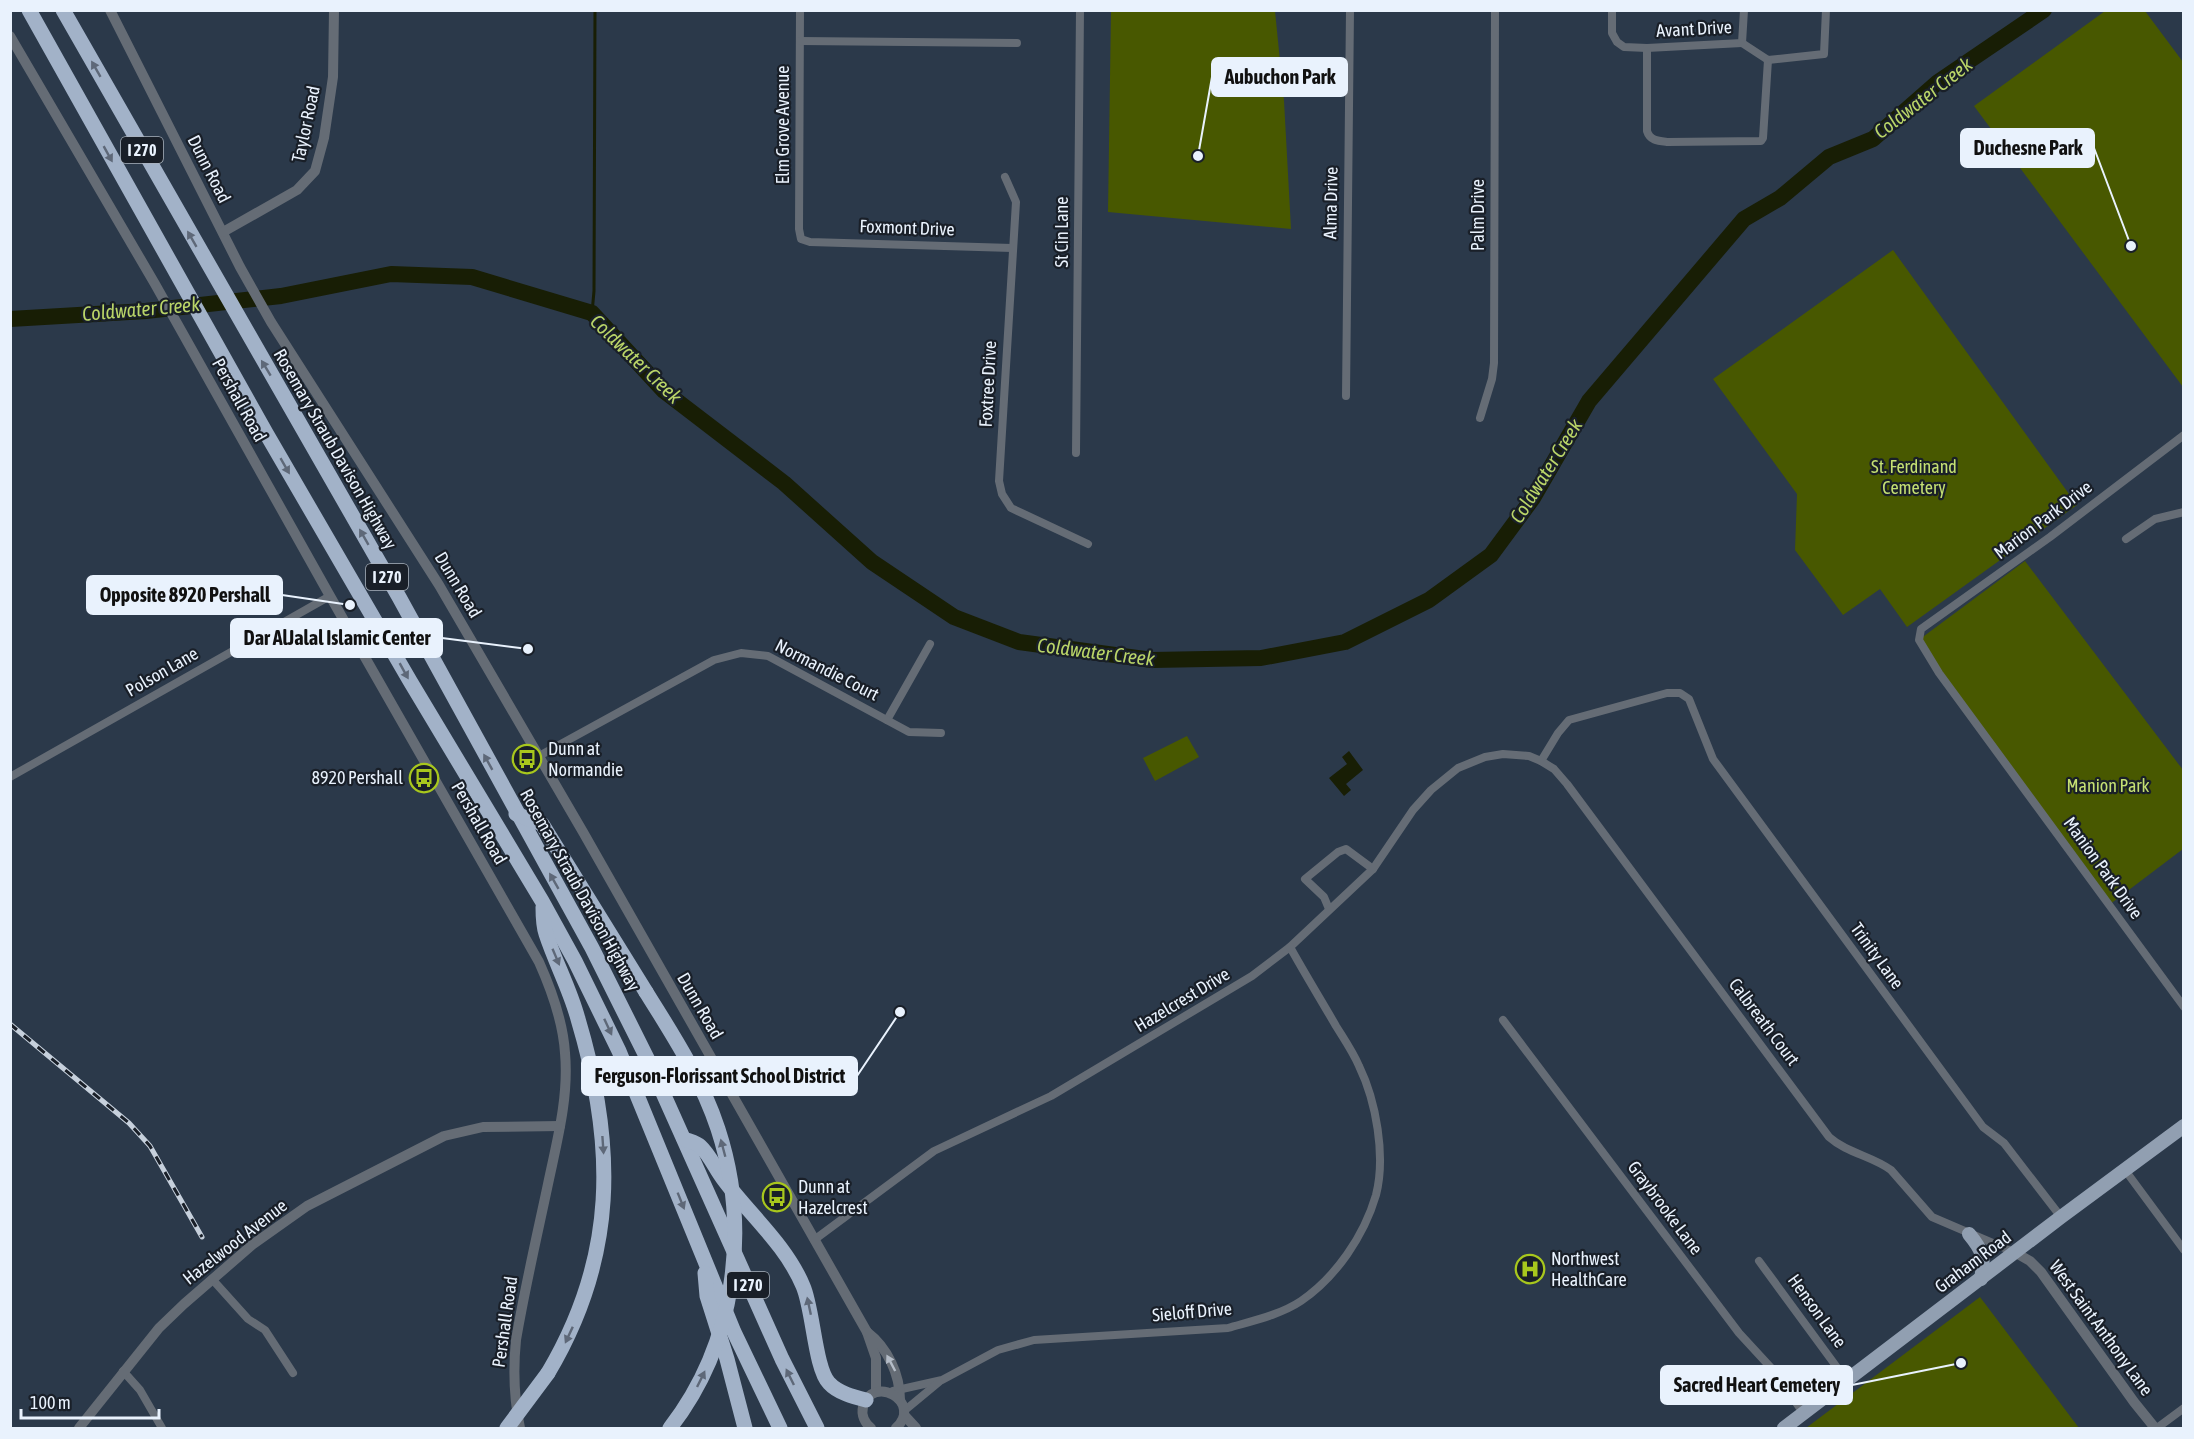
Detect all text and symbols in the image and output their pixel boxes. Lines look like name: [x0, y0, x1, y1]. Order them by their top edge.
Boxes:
street label: Avant Drive: [1656, 16, 1732, 41]
water label: Coldwater Creek: [1869, 52, 1976, 143]
callout: Aubuchon Park: [1212, 58, 1347, 96]
one-way arrow: [91, 61, 102, 77]
text: Aubuchon Park: [1224, 65, 1336, 88]
street label: Elm Grove Avenue: [772, 66, 793, 184]
street label: Taylor Road: [287, 84, 324, 164]
callout: Duchesne Park: [1961, 129, 2094, 167]
street label: Dunn Road: [184, 131, 235, 206]
text: Duchesne Park: [1973, 136, 2083, 159]
road number: I 270: [121, 137, 163, 163]
one-way arrow: [103, 145, 113, 162]
street label: Alma Drive: [1319, 167, 1342, 239]
street label: Palm Drive: [1467, 179, 1488, 251]
street label: St Cin Lane: [1051, 197, 1072, 267]
street label: Foxmont Drive: [859, 215, 955, 240]
one-way arrow: [187, 230, 197, 247]
water label: Coldwater Creek: [81, 292, 201, 325]
water label: Coldwater Creek: [586, 309, 687, 408]
street label: Foxtree Drive: [975, 340, 1000, 428]
street label: Rosemary Straub Davison Highway: [269, 345, 401, 553]
street label: Pershall Road: [208, 354, 271, 445]
one-way arrow: [261, 360, 272, 376]
water label: Coldwater Creek: [1505, 414, 1587, 527]
park label: St. Ferdinand Cemetery: [1871, 456, 1957, 498]
one-way arrow: [279, 458, 290, 474]
street label: Marion Park Drive: [1990, 476, 2096, 563]
one-way arrow: [359, 528, 369, 545]
street label: Dunn Road: [431, 548, 486, 621]
road number: I 270: [366, 564, 408, 590]
callout: Opposite 8920 Pershall: [87, 576, 282, 614]
text: Opposite 8920 Pershall: [100, 583, 271, 606]
callout: Dar AlJalal Islamic Center: [231, 619, 442, 657]
text: Dar AlJalal Islamic Center: [244, 626, 431, 649]
water label: Coldwater Creek: [1036, 633, 1156, 670]
street label: Normandie Court: [772, 634, 882, 705]
street label: Polson Lane: [122, 642, 202, 701]
one-way arrow: [399, 663, 409, 680]
place label: Dunn at Normandie: [548, 738, 623, 780]
bus stop icon: Dunn at Normandie: [511, 743, 543, 775]
one-way arrow: [483, 754, 493, 771]
bus stop icon: 8920 Pershall: [408, 762, 440, 794]
place label: 8920 Pershall: [312, 767, 403, 788]
park label: Manion Park: [2066, 775, 2150, 796]
street label: Pershall Road: [447, 778, 512, 868]
street label: Rosemary Straub Davison Highway: [516, 785, 645, 994]
street label: Manion Park Drive: [2060, 813, 2147, 923]
one-way arrow: [549, 873, 560, 889]
street label: Trinity Lane: [1846, 919, 1908, 993]
one-way arrow: [552, 948, 561, 966]
street label: Hazelcrest Drive: [1130, 963, 1233, 1036]
street label: Dunn Road: [673, 969, 728, 1043]
street label: Calbreath Court: [1725, 974, 1804, 1069]
one-way arrow: [603, 1019, 612, 1036]
callout: Ferguson-Florissant School District: [582, 1057, 857, 1095]
text: Ferguson-Florissant School District: [595, 1064, 846, 1087]
one-way arrow: [598, 1136, 607, 1155]
one-way arrow: [718, 1139, 728, 1157]
street label: Graybrooke Lane: [1623, 1157, 1707, 1259]
place label: Dunn at Hazelcrest: [798, 1176, 868, 1218]
bus stop icon: Dunn at Hazelcrest: [761, 1181, 793, 1213]
one-way arrow: [676, 1192, 686, 1210]
street label: Hazelwood Avenue: [179, 1194, 291, 1289]
street label: Graham Road: [1931, 1226, 2015, 1297]
place label: Northwest HealthCare: [1551, 1248, 1627, 1290]
hospital icon: Northwest HealthCare: [1514, 1253, 1546, 1285]
street label: West Saint Anthony Lane: [2045, 1256, 2157, 1399]
street label: Henson Lane: [1784, 1270, 1851, 1352]
road number: I 270: [727, 1272, 769, 1298]
street label: Pershall Road: [488, 1275, 521, 1369]
one-way arrow: [803, 1297, 813, 1316]
street label: Sieloff Drive: [1151, 1298, 1233, 1325]
one-way arrow: [565, 1326, 574, 1343]
one-way arrow: [886, 1354, 896, 1371]
callout: Sacred Heart Cemetery: [1661, 1366, 1852, 1404]
one-way arrow: [786, 1368, 795, 1385]
one-way arrow: [696, 1370, 705, 1387]
text: Sacred Heart Cemetery: [1674, 1373, 1841, 1396]
scale bar: [21, 1382, 159, 1420]
text: 100 m: [30, 1392, 71, 1413]

